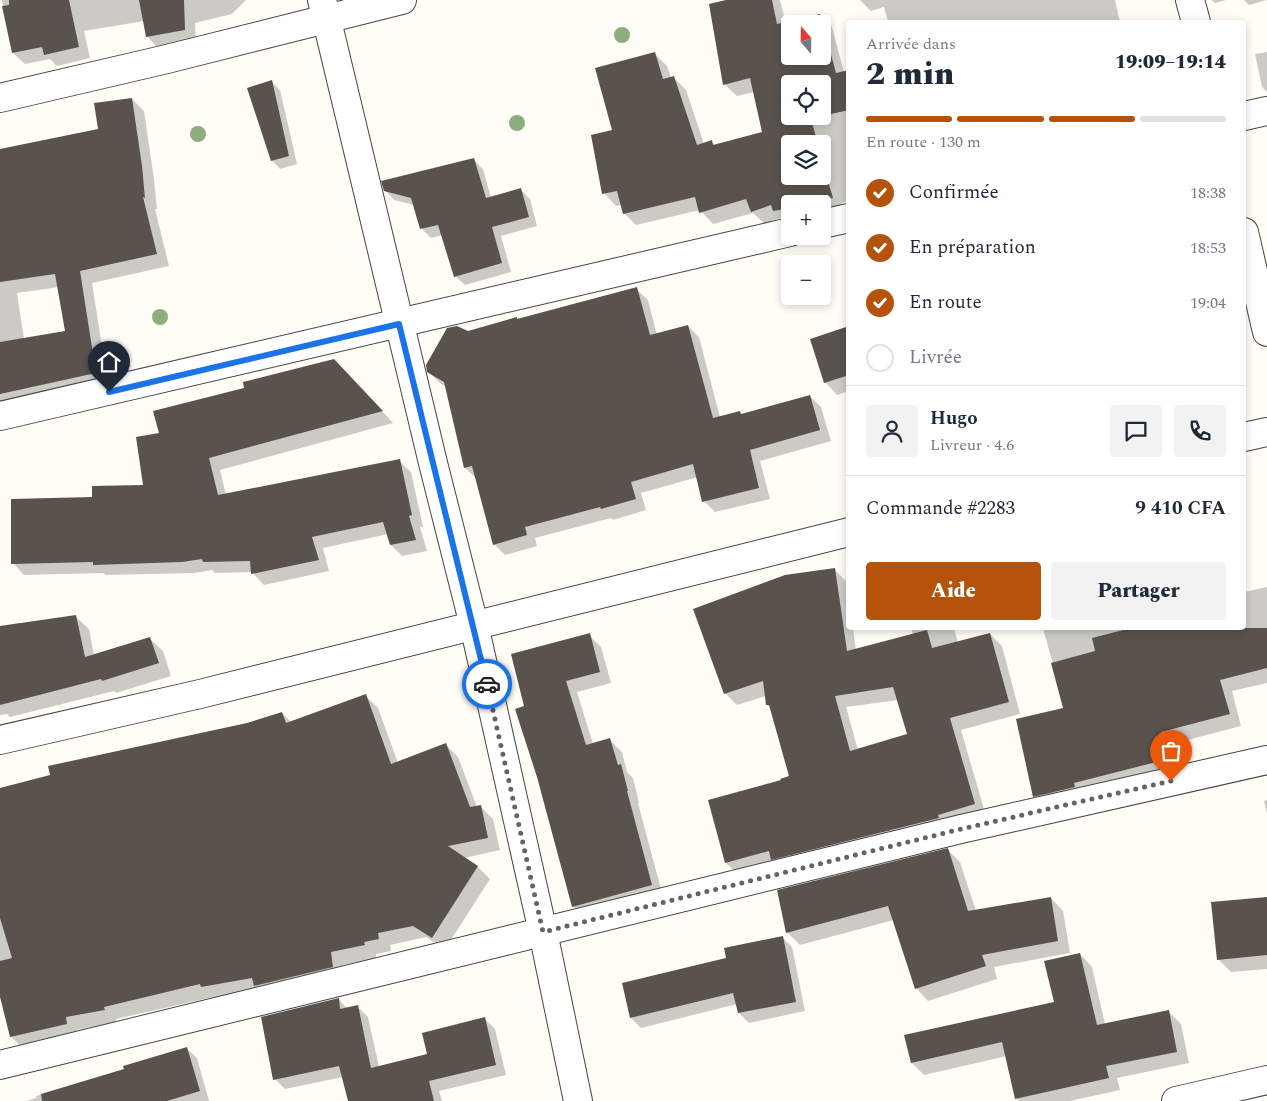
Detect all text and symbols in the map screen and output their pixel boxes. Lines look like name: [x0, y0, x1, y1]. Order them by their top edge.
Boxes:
north arrow: [781, 15, 831, 65]
map controls: [781, 15, 831, 305]
text: Arrivée dans: [866, 32, 956, 56]
text: 19:09–19:14: [1115, 48, 1226, 77]
text: 2 min: [866, 50, 954, 99]
button: locate: [781, 75, 831, 125]
text: En route · 130 m: [866, 130, 981, 154]
button: layers: [781, 135, 831, 185]
text: Confirmée: [909, 178, 999, 207]
icon: check: [866, 179, 894, 207]
text: 18:38: [1190, 181, 1226, 205]
button: +: [781, 195, 831, 245]
text: En préparation: [909, 233, 1036, 262]
icon: check: [866, 234, 894, 262]
text: 18:53: [1190, 236, 1226, 260]
button: −: [781, 255, 831, 305]
text: En route: [909, 288, 982, 317]
icon: check: [866, 289, 894, 317]
text: 19:04: [1190, 291, 1226, 315]
pin: [88, 341, 130, 392]
text: Livrée: [909, 343, 962, 372]
icon: home: [95, 348, 123, 376]
text: Hugo: [930, 404, 978, 433]
button: person: [866, 405, 918, 457]
button: chat: [1110, 405, 1162, 457]
button: phone: [1174, 405, 1226, 457]
text: Livreur · 4.6: [930, 433, 1014, 457]
text: Commande #2283: [866, 494, 1015, 523]
text: 9 410 CFA: [1135, 494, 1226, 523]
button: Aide: [866, 562, 1041, 620]
button: Partager: [1051, 562, 1226, 620]
courier: [462, 659, 512, 709]
icon: car: [473, 670, 501, 698]
pin: [1150, 730, 1192, 781]
icon: bag: [1157, 737, 1185, 765]

